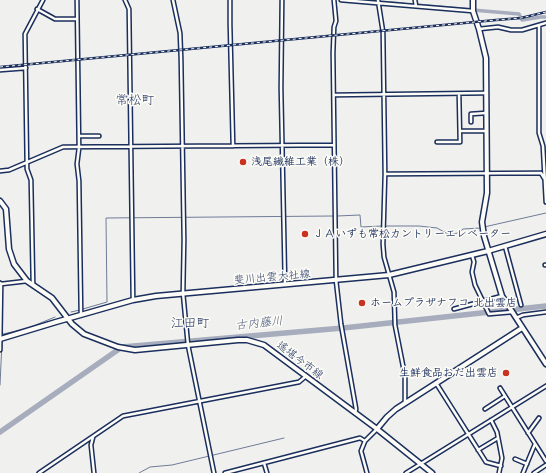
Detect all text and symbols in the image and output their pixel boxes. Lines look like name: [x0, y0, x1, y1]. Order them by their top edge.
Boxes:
district label: 常松町: [116, 92, 154, 108]
place label: 浅尾繊維工業（株）: [251, 155, 350, 169]
marker: 浅尾繊維工業（株）: [238, 157, 248, 167]
place label: ＪＡいずも常松カントリーエレベーター: [313, 227, 511, 241]
marker: ＪＡいずも常松カントリーエレベーター: [300, 229, 310, 239]
street label: 斐川出雲大社線: [233, 267, 311, 287]
place label: ホームプラザナフコ 北出雲店: [370, 296, 517, 310]
marker: ホームプラザナフコ 北出雲店: [357, 298, 367, 308]
water label: 古内藤川: [234, 313, 284, 333]
district label: 江田町: [171, 315, 209, 331]
street label: 遙堪今市線: [274, 338, 326, 382]
place label: 生鮮食品おだ出雲店: [399, 366, 498, 380]
marker: 生鮮食品おだ出雲店: [501, 368, 511, 378]

